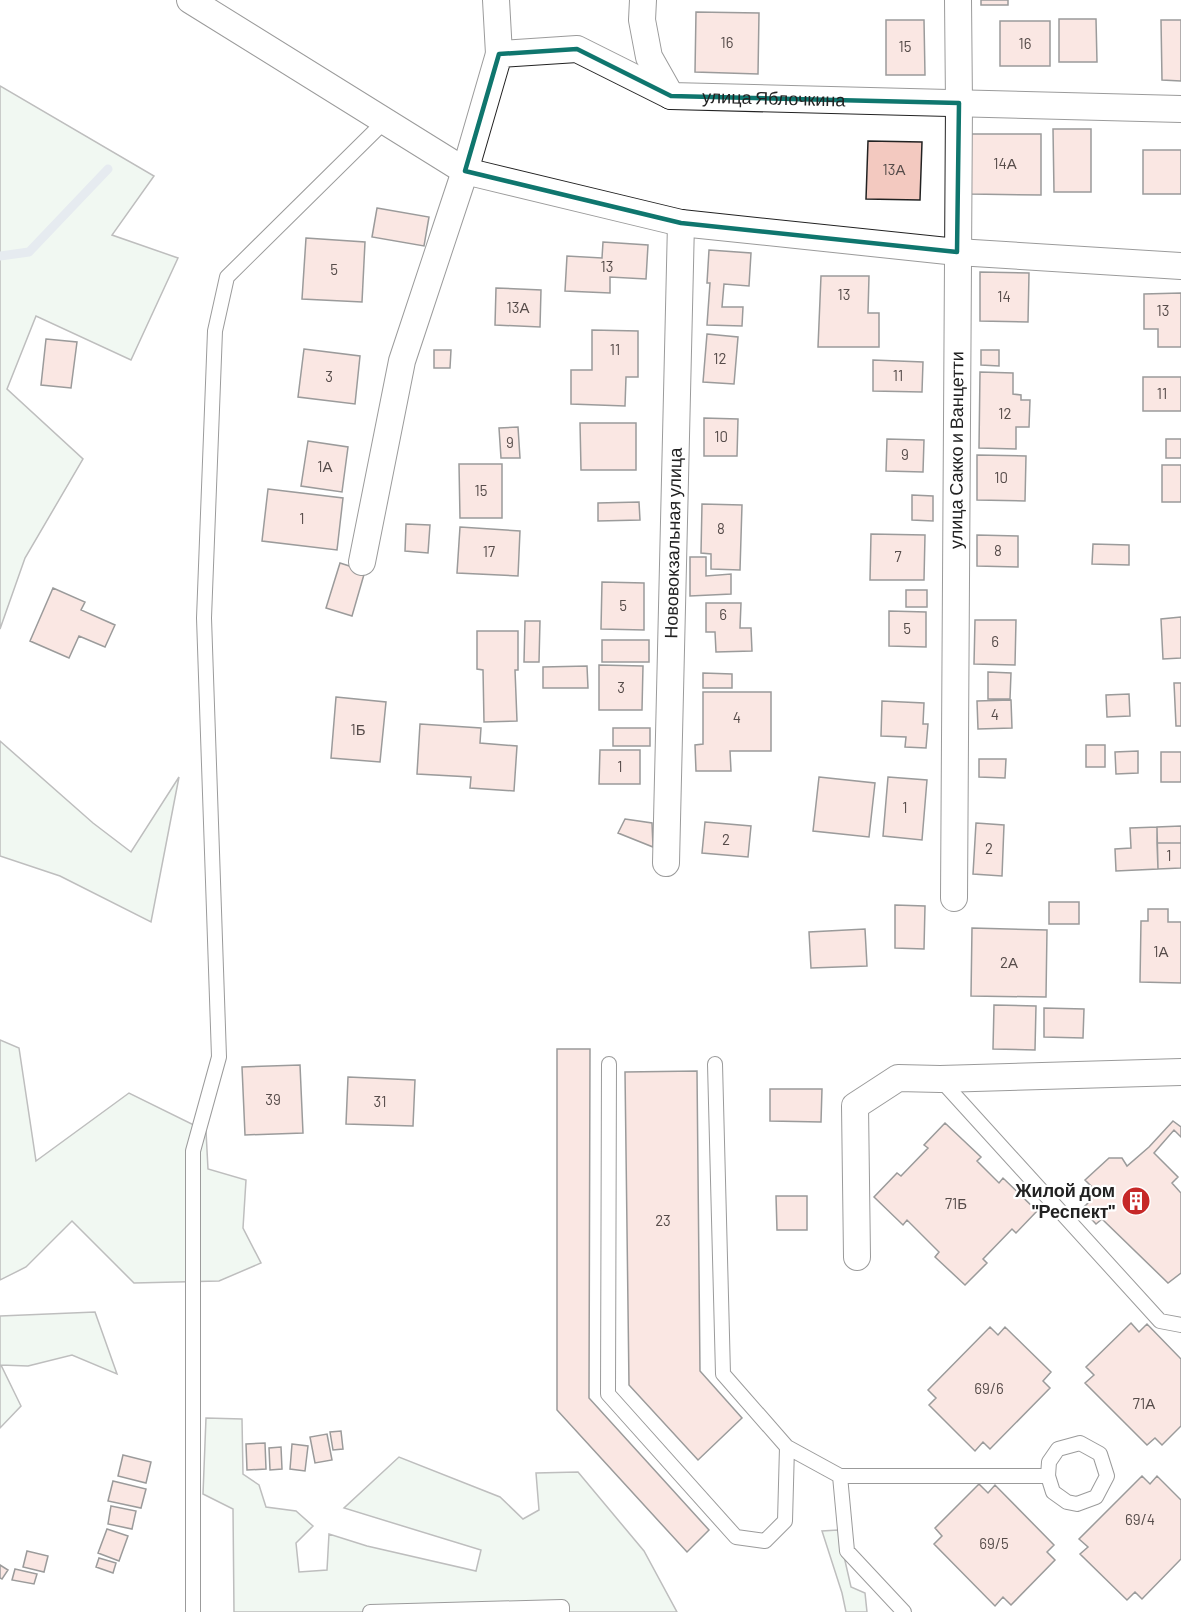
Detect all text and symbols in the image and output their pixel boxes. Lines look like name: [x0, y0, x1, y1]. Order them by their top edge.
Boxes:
house number: 16: [721, 33, 733, 51]
house number: 16: [1019, 34, 1031, 52]
house number: 15: [899, 37, 911, 55]
street label: улица Яблочкина: [702, 85, 847, 110]
house number: 14А: [993, 154, 1017, 172]
house number: 13А: [883, 160, 905, 178]
house number: 13: [601, 257, 613, 275]
house number: 5: [330, 260, 338, 278]
house number: 13: [838, 285, 850, 303]
house number: 14: [997, 287, 1011, 305]
house number: 13А: [507, 298, 529, 316]
house number: 13: [1157, 301, 1169, 319]
house number: 11: [610, 340, 620, 358]
house number: 12: [713, 349, 727, 367]
street label: улица Сакко и Ванцетти: [944, 351, 967, 549]
house number: 11: [893, 366, 903, 384]
house number: 3: [325, 367, 333, 385]
house number: 11: [1157, 384, 1167, 402]
house number: 12: [998, 404, 1012, 422]
house number: 10: [714, 427, 728, 445]
house number: 9: [506, 433, 514, 451]
house number: 9: [901, 445, 909, 463]
street label: Нововокзальная улица: [659, 446, 686, 639]
house number: 1А: [317, 457, 333, 475]
house number: 10: [994, 468, 1008, 486]
house number: 15: [475, 481, 487, 499]
house number: 1: [299, 509, 305, 527]
house number: 8: [717, 519, 725, 537]
house number: 8: [994, 541, 1002, 559]
house number: 17: [483, 542, 495, 560]
house number: 7: [894, 547, 902, 565]
house number: 5: [619, 596, 627, 614]
house number: 6: [719, 605, 727, 623]
house number: 5: [903, 619, 911, 637]
house number: 6: [991, 632, 999, 650]
house number: 3: [617, 678, 625, 696]
house number: 4: [991, 705, 999, 723]
house number: 4: [733, 708, 741, 726]
house number: 1Б: [350, 720, 366, 738]
house number: 1: [617, 757, 623, 775]
house number: 1: [902, 798, 908, 816]
house number: 2: [722, 830, 730, 848]
house number: 2: [985, 839, 993, 857]
house number: 1: [1166, 846, 1172, 864]
house number: 1А: [1153, 942, 1169, 960]
house number: 2А: [1000, 953, 1018, 971]
house number: 39: [265, 1090, 281, 1108]
house number: 31: [374, 1092, 386, 1110]
place label: Жилой дом "Респект": [1014, 1179, 1116, 1222]
building icon: Жилой дом "Респект": [1120, 1185, 1152, 1217]
house number: 71Б: [945, 1194, 967, 1212]
house number: 23: [655, 1211, 671, 1229]
house number: 69/6: [974, 1379, 1004, 1397]
house number: 71А: [1133, 1394, 1155, 1412]
house number: 69/4: [1125, 1510, 1155, 1528]
house number: 69/5: [979, 1534, 1009, 1552]

